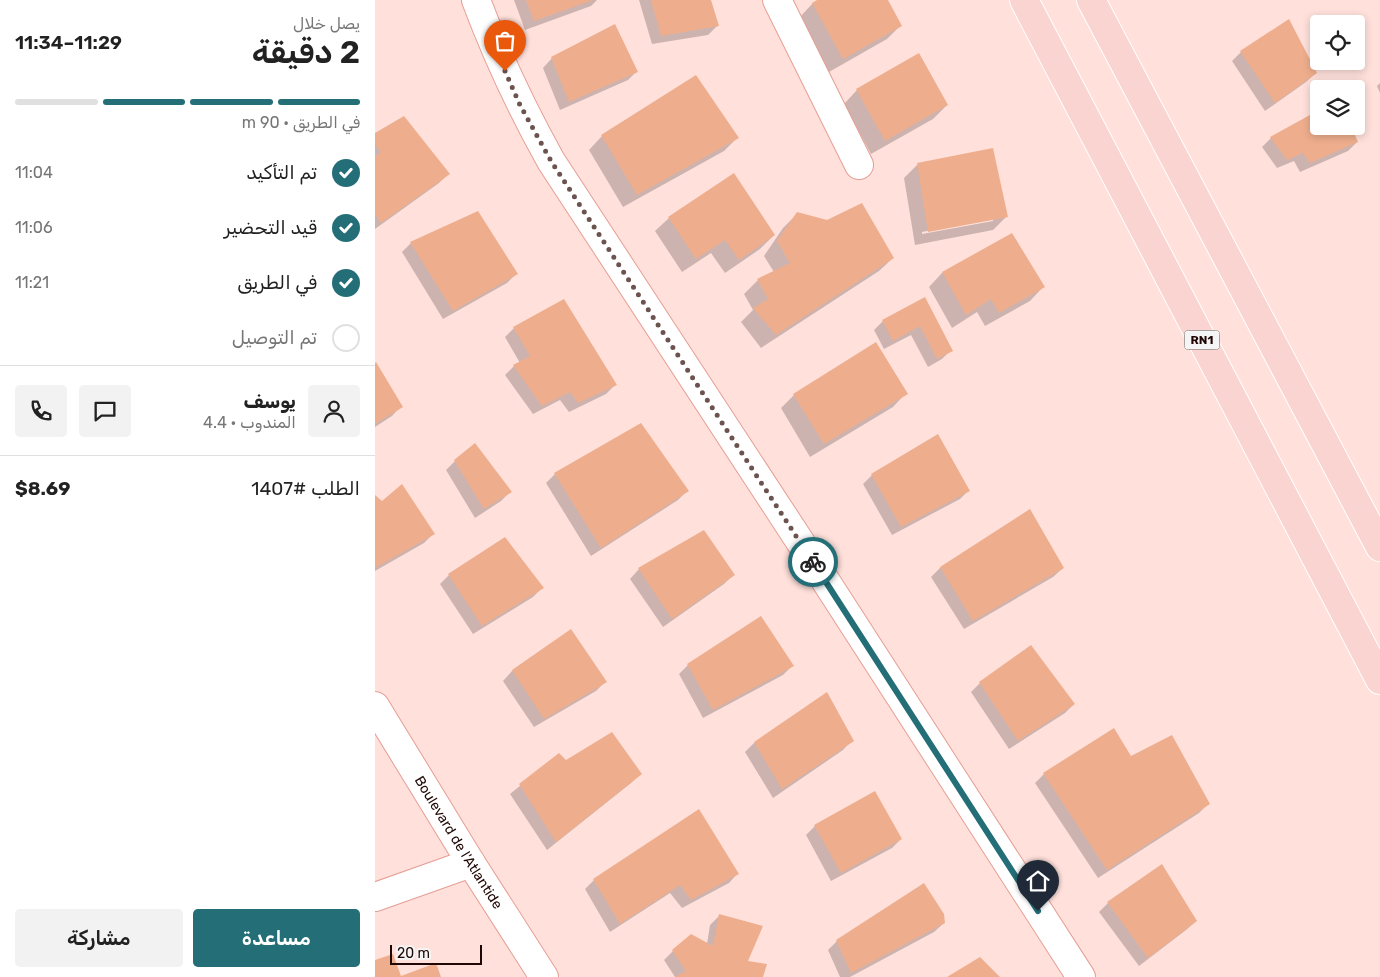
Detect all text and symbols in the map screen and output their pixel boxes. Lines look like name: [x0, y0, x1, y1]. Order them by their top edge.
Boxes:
text: يصل خلال: [293, 14, 360, 33]
map controls: [1310, 15, 1365, 135]
button: locate: [1310, 15, 1365, 70]
pin: [484, 20, 526, 71]
icon: bag: [491, 27, 519, 55]
text: 11:29–11:34: [15, 31, 122, 54]
text: 2 دقيقة: [252, 33, 360, 71]
button: layers: [1310, 80, 1365, 135]
text: في الطريق · 90 m: [242, 113, 360, 132]
icon: check: [332, 159, 360, 187]
text: تم التأكيد: [246, 161, 317, 184]
text: 11:04: [15, 163, 53, 182]
icon: check: [332, 214, 360, 242]
text: قيد التحضير: [224, 216, 317, 239]
text: 11:06: [15, 218, 53, 237]
icon: check: [332, 269, 360, 297]
text: في الطريق: [237, 271, 317, 294]
text: 11:21: [15, 273, 49, 292]
text: تم التوصيل: [232, 326, 317, 349]
road number: RN1: [1185, 330, 1219, 350]
button: phone: [15, 385, 67, 437]
button: chat: [79, 385, 131, 437]
button: person: [308, 385, 360, 437]
text: يوسف: [243, 390, 296, 413]
text: المندوب · 4.4: [203, 413, 296, 432]
text: $8.69: [15, 477, 70, 500]
text: الطلب #1407: [251, 477, 360, 500]
courier: [788, 537, 838, 587]
icon: bike: [799, 548, 827, 576]
street label: Boulevard de l'Atlantide: [411, 773, 507, 912]
pin: [1017, 860, 1059, 911]
icon: home: [1024, 867, 1052, 895]
button: مشاركة: [15, 909, 183, 967]
button: مساعدة: [193, 909, 360, 967]
scale bar: [390, 942, 483, 965]
text: 20 m: [397, 945, 430, 962]

